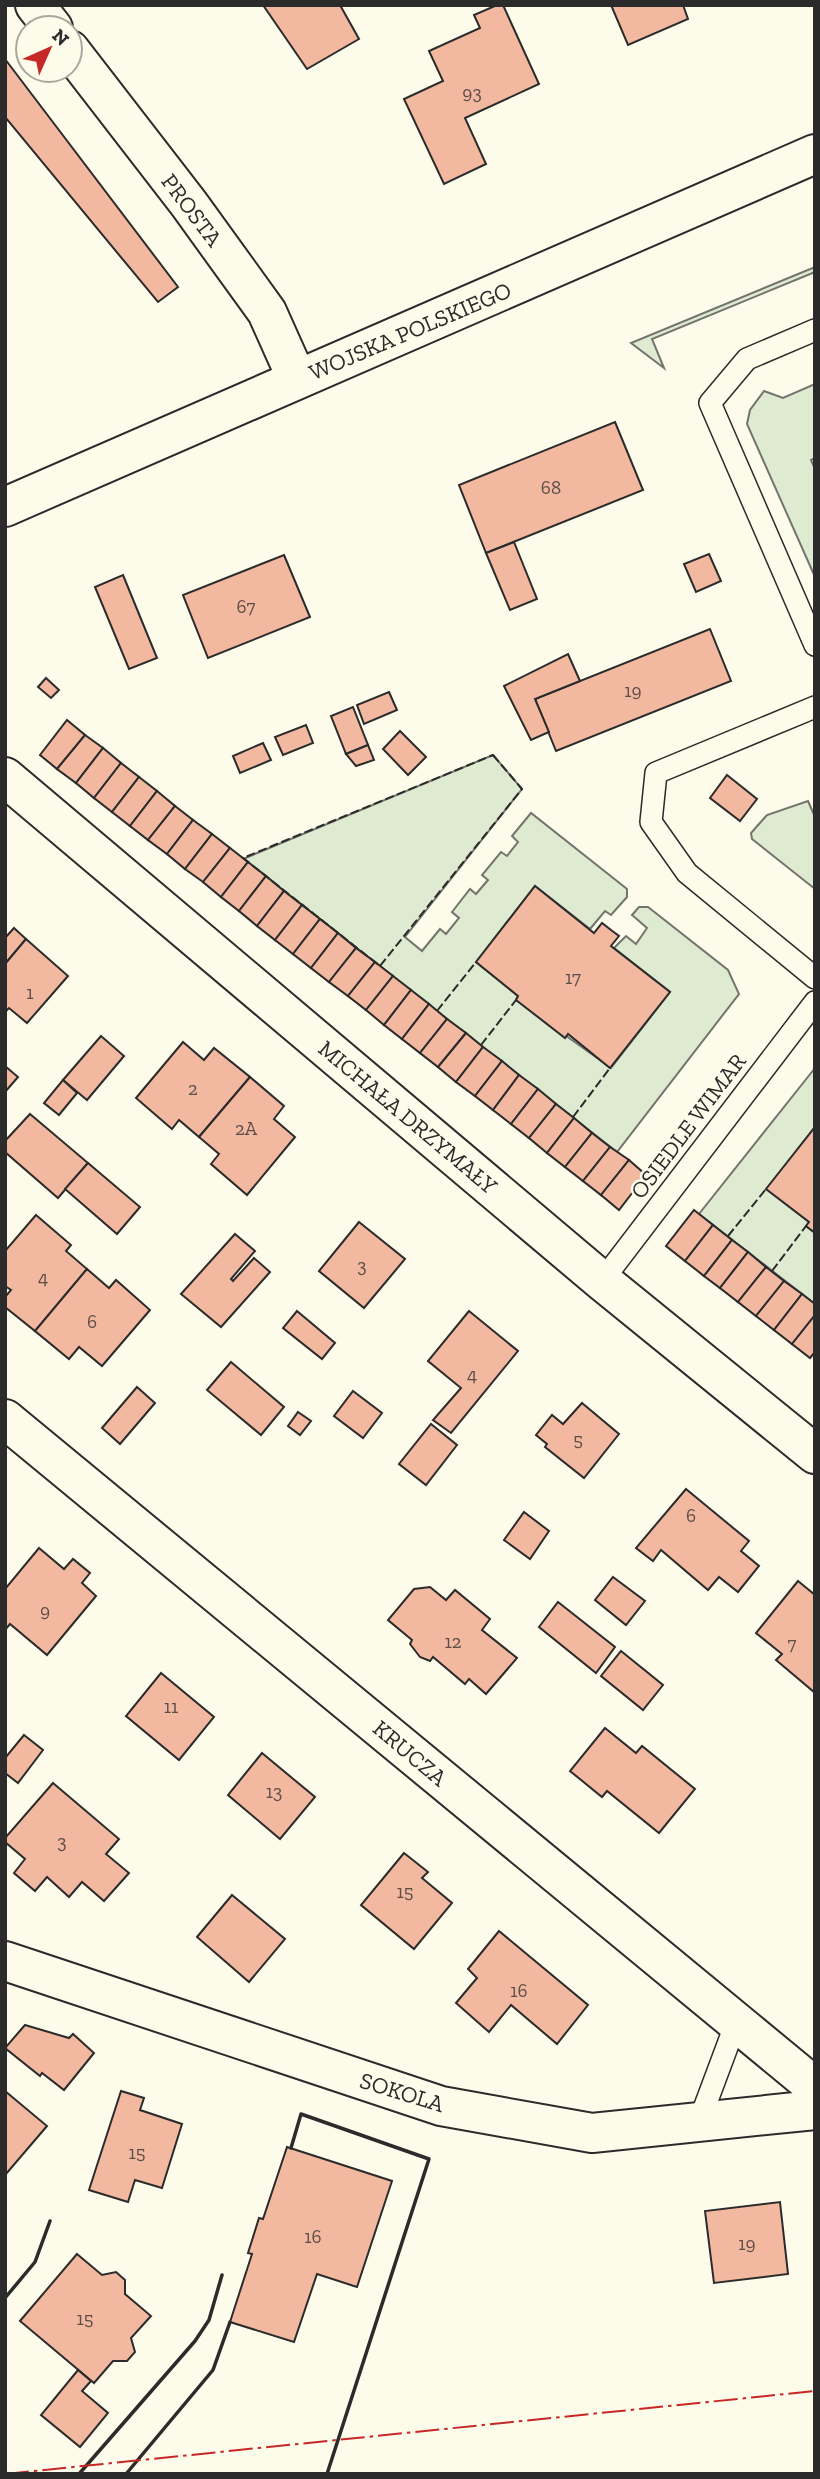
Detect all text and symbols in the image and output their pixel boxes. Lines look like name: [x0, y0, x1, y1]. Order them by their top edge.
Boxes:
north arrow: [14, 14, 84, 84]
text: N: [47, 24, 74, 51]
house number: 93: [462, 81, 482, 104]
street label: PROSTA: [156, 168, 229, 253]
street label: WOJSKA POLSKIEGO: [305, 276, 515, 386]
house number: 68: [541, 476, 561, 499]
house number: 67: [236, 595, 256, 618]
house number: 19: [624, 679, 642, 702]
house number: 17: [565, 966, 581, 989]
house number: 1: [26, 981, 34, 1004]
street label: MICHAŁA DRZYMAŁY: [313, 1034, 504, 1201]
street label: OSIEDLE WIMAR: [624, 1048, 752, 1204]
house number: 2: [188, 1077, 198, 1100]
house number: 2A: [235, 1117, 258, 1140]
house number: 3: [357, 1254, 367, 1277]
house number: 4: [38, 1266, 48, 1289]
house number: 6: [87, 1310, 97, 1333]
house number: 4: [467, 1363, 477, 1386]
house number: 5: [573, 1428, 583, 1451]
house number: 6: [686, 1504, 696, 1527]
house number: 9: [40, 1599, 50, 1622]
house number: 12: [444, 1630, 462, 1653]
house number: 7: [788, 1632, 797, 1655]
house number: 11: [164, 1695, 178, 1718]
street label: KRUCZA: [367, 1714, 454, 1793]
house number: 13: [266, 1780, 282, 1803]
house number: 3: [57, 1830, 67, 1853]
house number: 15: [396, 1880, 414, 1903]
house number: 16: [510, 1979, 528, 2002]
street label: SOKOLA: [356, 2066, 449, 2118]
house number: 15: [128, 2141, 146, 2164]
house number: 16: [304, 2225, 322, 2248]
house number: 19: [738, 2232, 756, 2255]
house number: 15: [76, 2307, 94, 2330]

